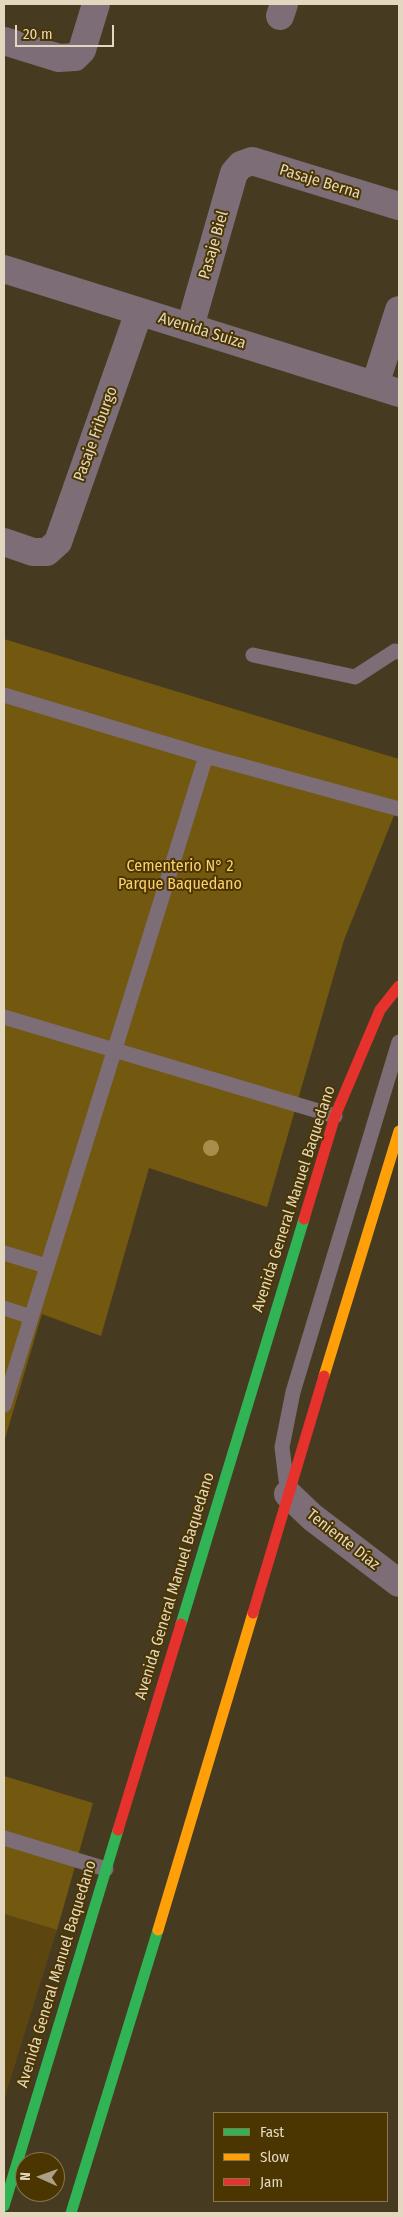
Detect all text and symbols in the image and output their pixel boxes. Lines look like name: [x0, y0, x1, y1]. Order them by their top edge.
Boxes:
scale bar: [18, 15, 116, 47]
text: 20 m: [23, 25, 53, 43]
street label: Pasaje Berna: [277, 161, 363, 203]
street label: Pasaje Biel: [195, 209, 233, 281]
street label: Avenida Suiza: [156, 309, 248, 353]
street label: Pasaje Friburgo: [70, 384, 122, 484]
park label: Cementerio N° 2 Parque Baquedano: [118, 857, 242, 895]
street label: Avenida General Manuel Baquedano: [248, 1083, 340, 1315]
street label: Avenida General Manuel Baquedano: [131, 1470, 219, 1702]
street label: Teniente Díaz: [303, 1506, 383, 1574]
street label: Avenida General Manuel Baquedano: [13, 1858, 101, 2090]
legend: [213, 2112, 388, 2202]
text: Fast: [260, 2123, 284, 2141]
text: Slow: [260, 2148, 289, 2166]
north arrow: [15, 2152, 65, 2202]
text: N: [17, 2172, 34, 2181]
text: Jam: [260, 2173, 283, 2191]

